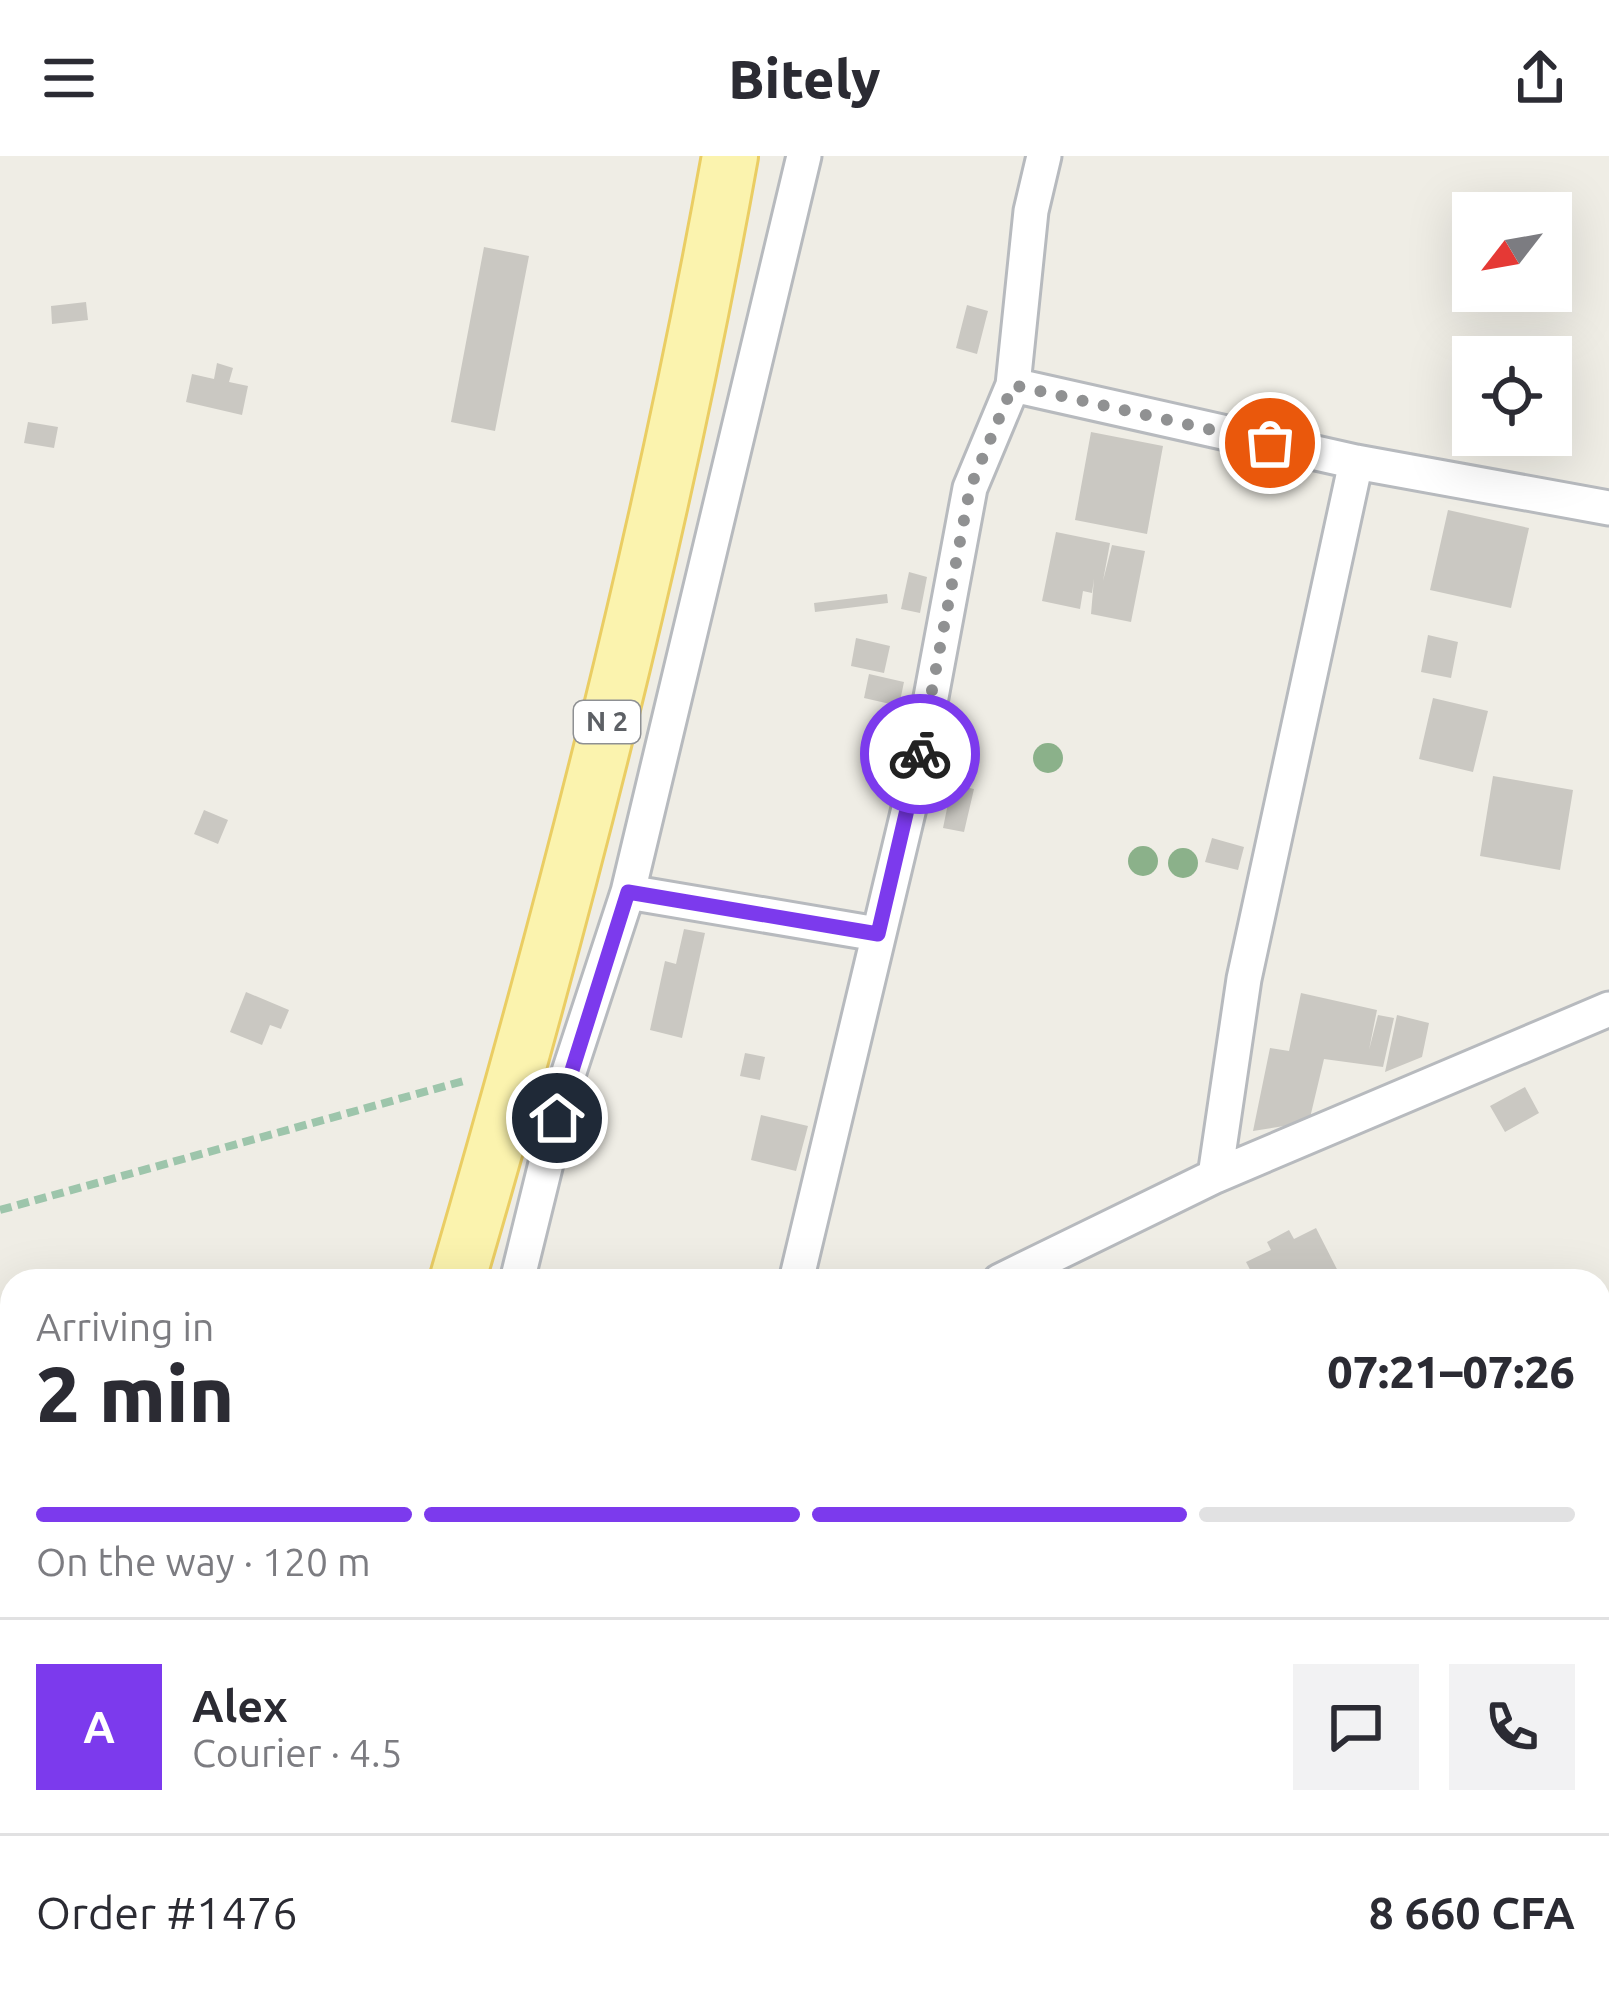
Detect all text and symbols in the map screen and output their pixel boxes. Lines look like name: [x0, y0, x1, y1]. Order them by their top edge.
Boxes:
icon: menu: [36, 45, 102, 111]
icon: share: [1507, 45, 1573, 111]
text: Bitely: [728, 48, 881, 108]
north arrow: [1452, 192, 1572, 312]
map controls: [1452, 192, 1572, 456]
button: locate: [1452, 336, 1572, 456]
pin: [1219, 392, 1321, 494]
icon: bag: [1237, 410, 1303, 476]
courier: [860, 694, 980, 814]
road number: N 2: [574, 701, 640, 743]
icon: bike: [887, 721, 953, 787]
pin: [506, 1067, 608, 1169]
icon: home: [524, 1085, 590, 1151]
text: Arriving in: [36, 1305, 214, 1348]
text: 07:21–07:26: [1327, 1346, 1575, 1397]
text: 2 min: [36, 1349, 234, 1437]
text: On the way · 120 m: [36, 1540, 371, 1583]
button: chat: [1293, 1664, 1419, 1790]
button: phone: [1449, 1664, 1575, 1790]
text: Alex: [192, 1680, 288, 1731]
text: A: [83, 1701, 115, 1752]
text: Courier · 4.5: [192, 1731, 403, 1774]
text: Order #1476: [36, 1887, 298, 1938]
text: 8 660 CFA: [1368, 1887, 1575, 1938]

